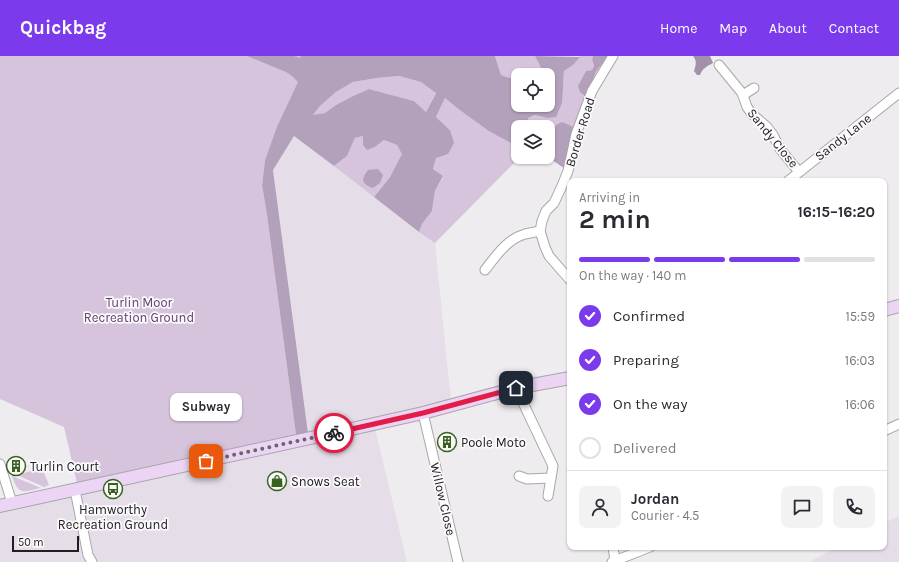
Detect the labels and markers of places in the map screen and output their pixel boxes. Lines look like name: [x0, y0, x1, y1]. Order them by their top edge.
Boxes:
pin: [499, 371, 533, 405]
callout: Subway: [170, 393, 242, 421]
building icon: Poole Moto: [436, 431, 458, 453]
place label: Poole Moto: [461, 435, 526, 450]
pin: [189, 444, 223, 478]
building icon: Turlin Court: [5, 455, 27, 477]
place label: Turlin Court: [30, 459, 99, 474]
shop icon: Snows Seat: [266, 470, 288, 492]
place label: Snows Seat: [291, 474, 360, 489]
bus stop icon: Hamworthy Recreation Ground: [102, 478, 124, 500]
place label: Hamworthy Recreation Ground: [58, 502, 168, 532]

